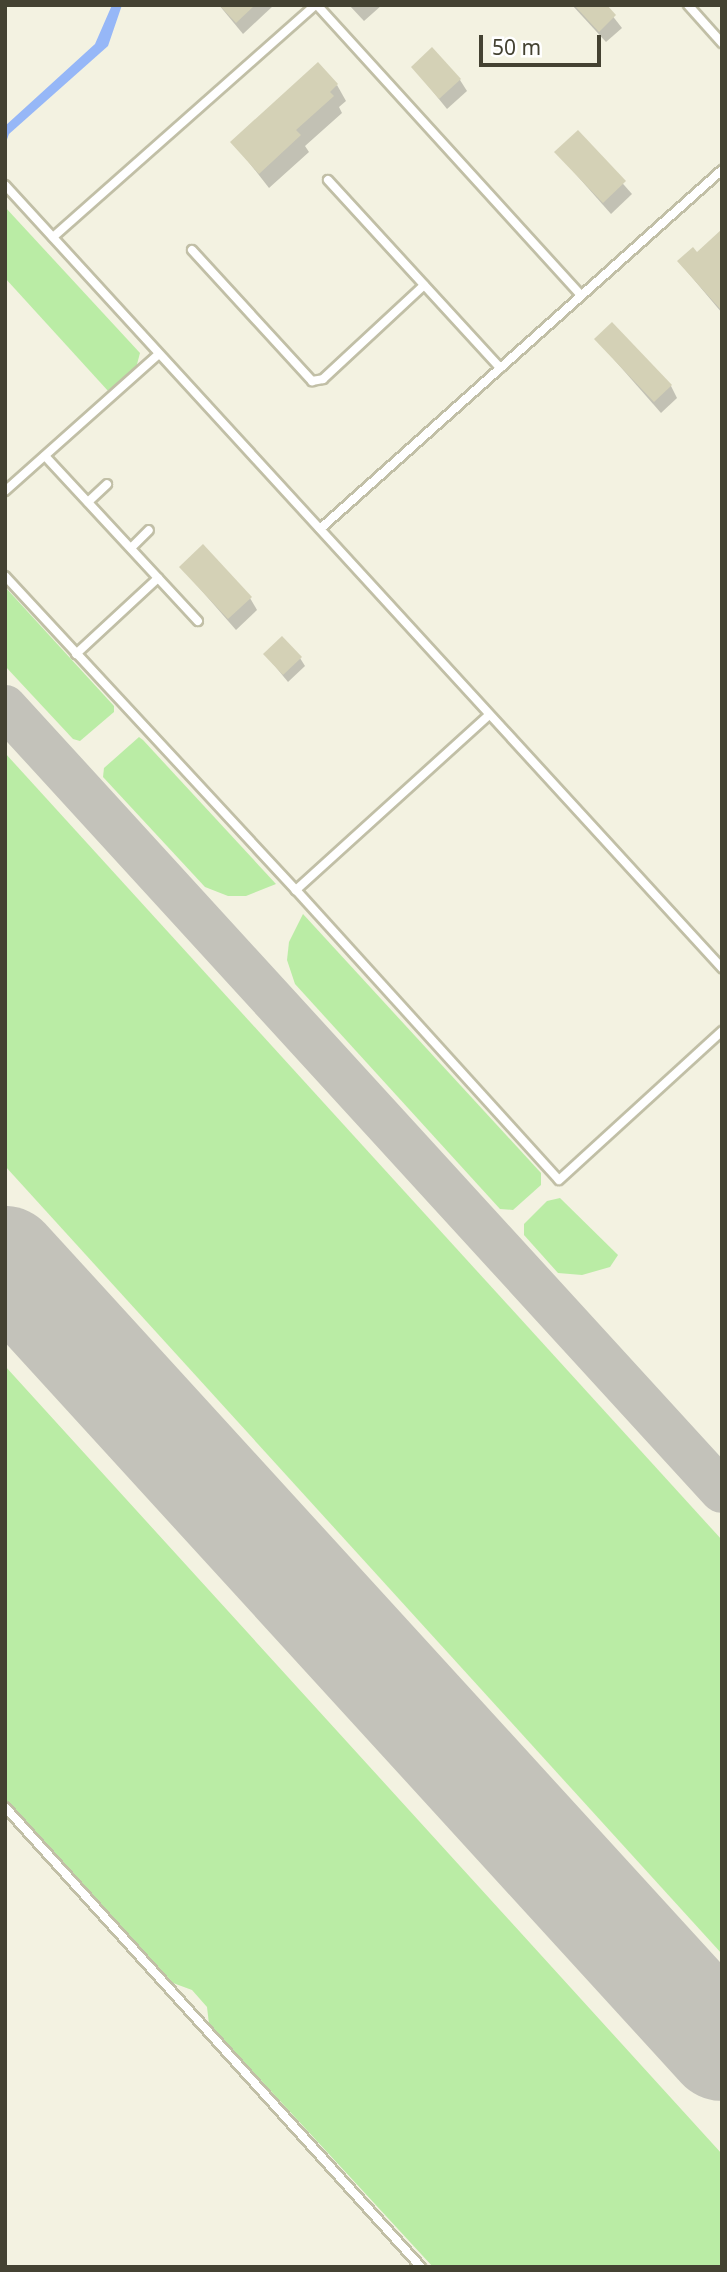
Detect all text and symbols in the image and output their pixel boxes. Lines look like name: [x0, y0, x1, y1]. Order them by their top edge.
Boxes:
scale bar: [482, 21, 604, 65]
text: 50 m: [492, 33, 541, 61]

